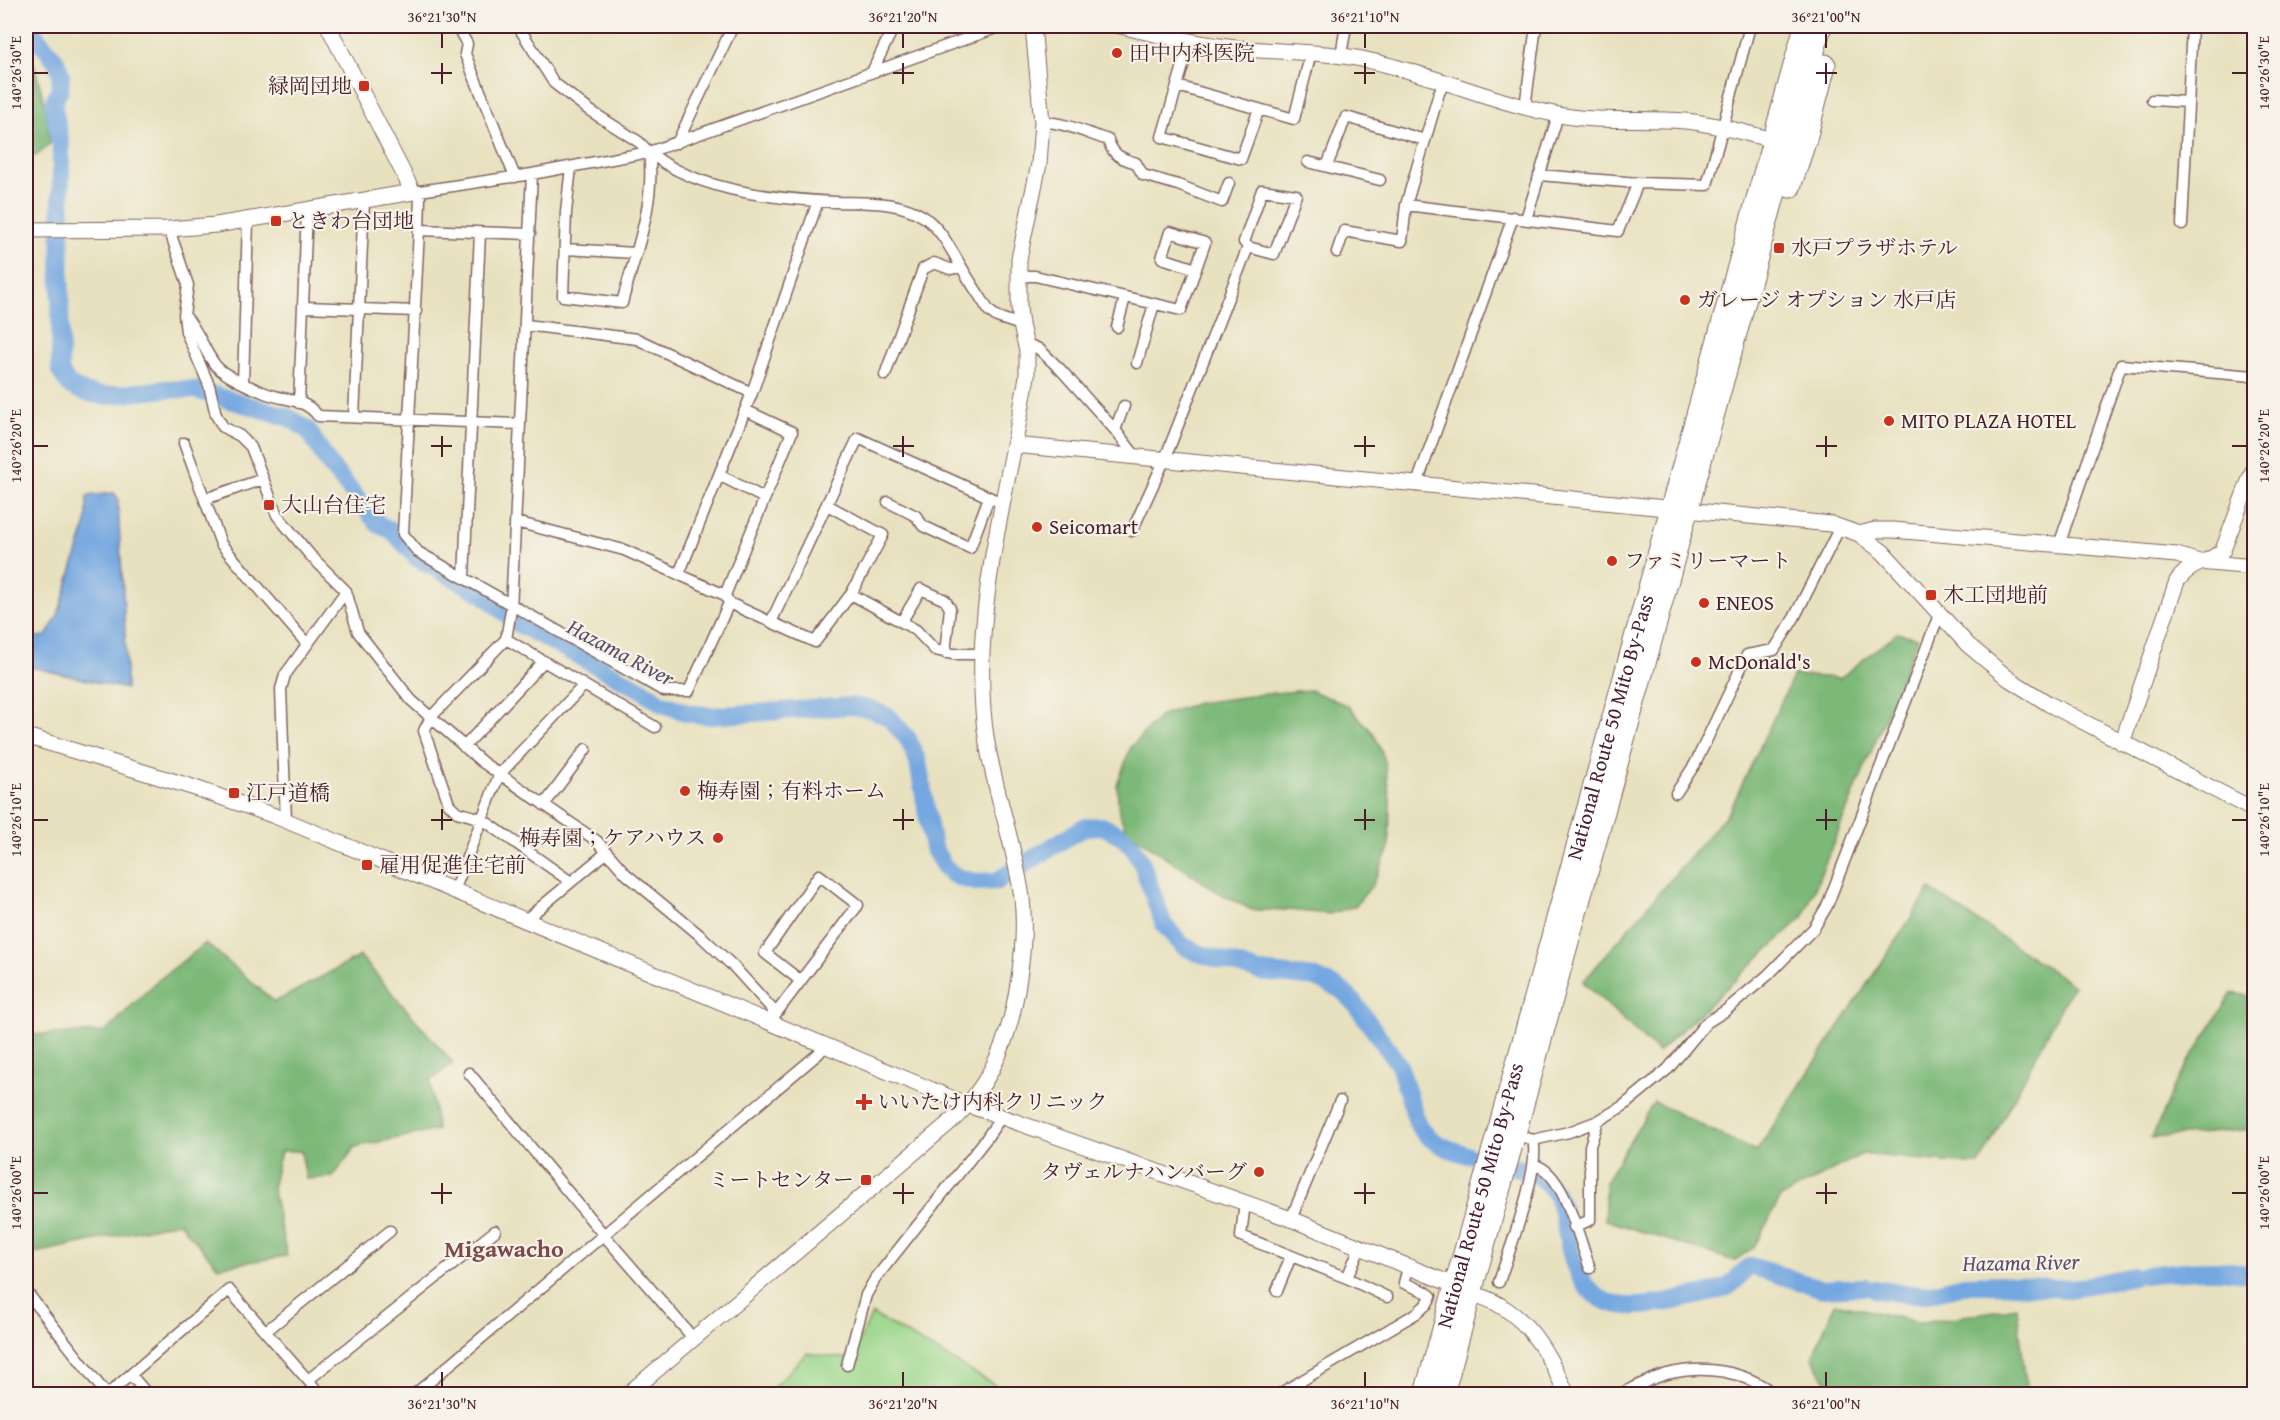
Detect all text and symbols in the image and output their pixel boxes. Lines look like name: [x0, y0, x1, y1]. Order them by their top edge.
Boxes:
text: 36°21'30"N: [408, 6, 477, 27]
text: 36°21'20"N: [869, 6, 938, 27]
text: 36°21'10"N: [1331, 6, 1400, 27]
text: 36°21'00"N: [1792, 6, 1861, 27]
text: 140°26'30"E: [5, 36, 26, 110]
text: 140°26'30"E: [2253, 36, 2274, 110]
place label: 田中内科医院: [1129, 37, 1255, 68]
marker: 田中内科医院: [1110, 46, 1124, 60]
place label: 緑岡団地: [268, 70, 352, 101]
marker: 緑岡団地: [357, 79, 371, 93]
place label: ときわ台団地: [288, 205, 414, 236]
marker: ときわ台団地: [269, 214, 283, 228]
place label: 水戸プラザホテル: [1791, 232, 1958, 263]
marker: 水戸プラザホテル: [1772, 241, 1786, 255]
place label: ガレージ オプション 水戸店: [1697, 284, 1956, 315]
marker: ガレージ オプション 水戸店: [1678, 293, 1692, 307]
place label: MITO PLAZA HOTEL: [1901, 405, 2076, 436]
text: 140°26'20"E: [5, 409, 26, 483]
text: 140°26'20"E: [2253, 409, 2274, 483]
marker: MITO PLAZA HOTEL: [1882, 414, 1896, 428]
place label: 大山台住宅: [281, 489, 386, 520]
marker: 大山台住宅: [262, 498, 276, 512]
place label: Seicomart: [1049, 511, 1139, 542]
marker: Seicomart: [1030, 520, 1044, 534]
place label: ファミリーマート: [1624, 545, 1792, 576]
marker: ファミリーマート: [1605, 554, 1619, 568]
place label: 木工団地前: [1943, 579, 2048, 610]
place label: ENEOS: [1716, 587, 1774, 618]
marker: 木工団地前: [1924, 588, 1938, 602]
street label: National Route 50 Mito By-Pass: [1558, 591, 1661, 863]
marker: ENEOS: [1697, 596, 1711, 610]
water label: Hazama River: [561, 610, 681, 694]
place label: McDonald's: [1708, 646, 1811, 677]
marker: McDonald's: [1689, 655, 1703, 669]
place label: 梅寿園；有料ホーム: [697, 775, 886, 806]
place label: 江戸道橋: [246, 777, 330, 808]
text: 140°26'10"E: [5, 783, 26, 857]
text: 140°26'10"E: [2253, 783, 2274, 857]
marker: 梅寿園；有料ホーム: [678, 784, 692, 798]
marker: 江戸道橋: [227, 786, 241, 800]
place label: 梅寿園；ケアハウス: [519, 822, 706, 853]
marker: 梅寿園；ケアハウス: [711, 831, 725, 845]
place label: 雇用促進住宅前: [379, 849, 526, 880]
marker: 雇用促進住宅前: [360, 858, 374, 872]
street label: National Route 50 Mito By-Pass: [1428, 1059, 1531, 1332]
place label: いいたけ内科クリニック: [878, 1086, 1108, 1117]
marker: いいたけ内科クリニック: [855, 1093, 873, 1111]
text: 140°26'00"E: [5, 1156, 26, 1230]
place label: タヴェルナハンバーグ: [1041, 1156, 1247, 1187]
text: 140°26'00"E: [2253, 1156, 2274, 1230]
place label: ミートセンター: [708, 1164, 854, 1195]
marker: タヴェルナハンバーグ: [1252, 1165, 1266, 1179]
marker: ミートセンター: [859, 1173, 873, 1187]
district label: Migawacho: [444, 1231, 564, 1266]
water label: Hazama River: [1961, 1245, 2081, 1279]
text: 36°21'30"N: [408, 1393, 477, 1414]
text: 36°21'20"N: [869, 1393, 938, 1414]
text: 36°21'10"N: [1331, 1393, 1400, 1414]
text: 36°21'00"N: [1792, 1393, 1861, 1414]

